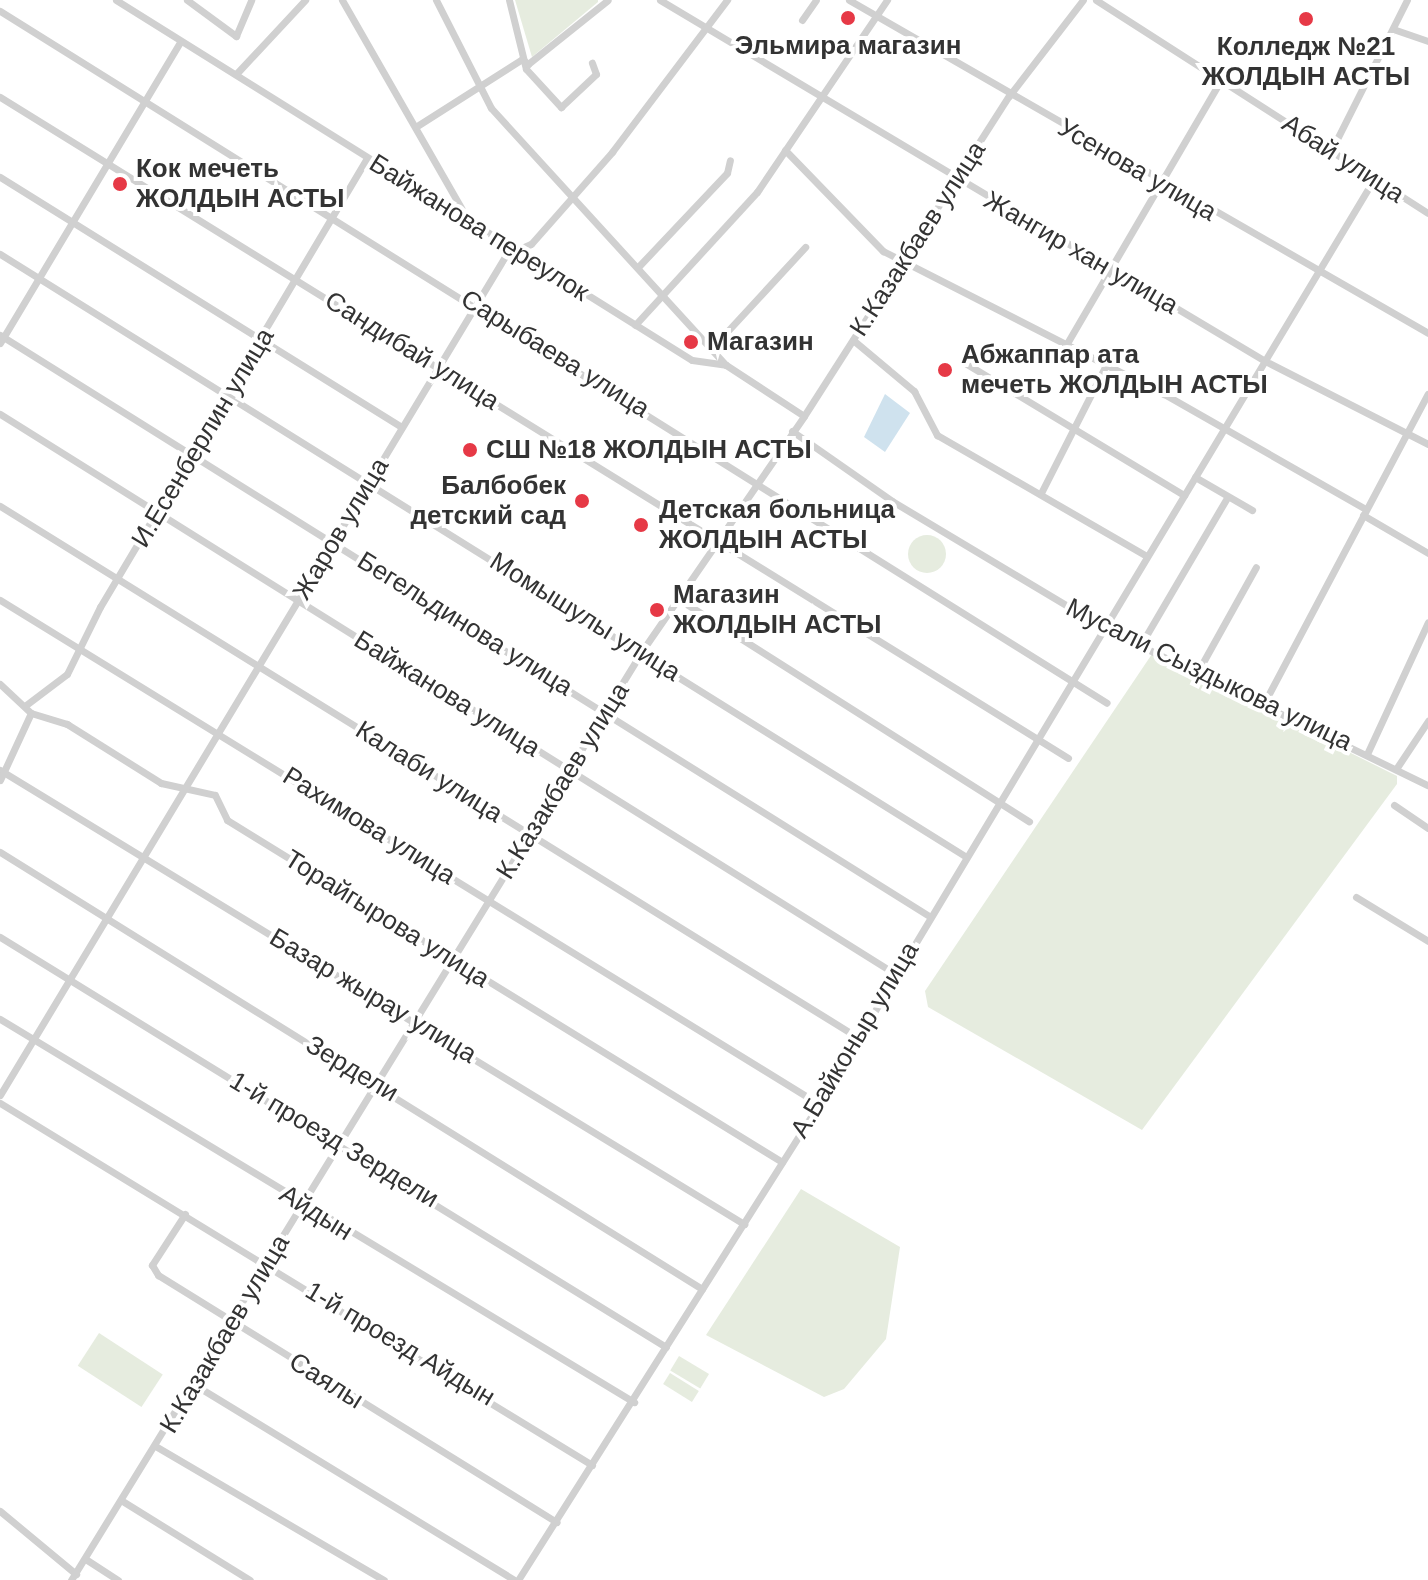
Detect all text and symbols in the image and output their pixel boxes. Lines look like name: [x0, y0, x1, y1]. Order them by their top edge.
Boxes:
marker: Эльмира магазин: [839, 9, 857, 27]
marker: Колледж №21 ЖОЛДЫН АСТЫ: [1297, 10, 1315, 28]
place label: Эльмира магазин: [735, 30, 961, 62]
place label: Колледж №21 ЖОЛДЫН АСТЫ: [1202, 31, 1410, 92]
street label: Абай улица: [1276, 108, 1410, 210]
street label: Усенова улица: [1052, 112, 1222, 228]
street label: К.Казакбаев улица: [843, 136, 993, 342]
street label: Байжанова переулок: [364, 148, 594, 308]
place label: Кок мечеть ЖОЛДЫН АСТЫ: [136, 153, 345, 214]
marker: Кок мечеть ЖОЛДЫН АСТЫ: [111, 175, 129, 193]
street label: Жангир хан улица: [978, 185, 1184, 321]
street label: Сарыбаева улица: [455, 283, 655, 425]
street label: Сандибай улица: [319, 285, 505, 417]
street label: И.Есенберлин улица: [125, 323, 281, 553]
place label: Магазин: [707, 326, 814, 358]
marker: Магазин: [682, 333, 700, 351]
place label: Абжаппар ата мечеть ЖОЛДЫН АСТЫ: [961, 339, 1268, 400]
marker: Абжаппар ата мечеть ЖОЛДЫН АСТЫ: [936, 361, 954, 379]
place label: СШ №18 ЖОЛДЫН АСТЫ: [486, 434, 812, 466]
marker: СШ №18 ЖОЛДЫН АСТЫ: [461, 441, 479, 459]
street label: Жаров улица: [286, 452, 396, 606]
place label: Балбобек детский сад: [411, 470, 566, 532]
marker: Балбобек детский сад: [573, 492, 591, 510]
place label: Детская больница ЖОЛДЫН АСТЫ: [659, 494, 895, 556]
marker: Детская больница ЖОЛДЫН АСТЫ: [630, 514, 652, 536]
street label: Бегельдинова улица: [352, 545, 578, 703]
street label: Момышулы улица: [484, 546, 686, 688]
place label: Магазин ЖОЛДЫН АСТЫ: [673, 579, 882, 640]
street label: Мусали Сыздыкова улица: [1061, 592, 1357, 758]
marker: Магазин ЖОЛДЫН АСТЫ: [648, 601, 666, 619]
street label: Байжанова улица: [348, 624, 546, 764]
street label: К.Казакбаев улица: [490, 677, 636, 885]
street label: Калаби улица: [350, 714, 508, 830]
street label: Рахимова улица: [277, 760, 461, 892]
street label: Торайгырова улица: [279, 843, 495, 995]
street label: Базар жырау улица: [264, 922, 482, 1070]
street label: А.Байконыр улица: [784, 936, 926, 1144]
street label: Зердели: [300, 1029, 404, 1109]
street label: 1-й проезд Зердели: [224, 1065, 444, 1215]
street label: Айдын: [274, 1179, 358, 1247]
street label: К.Казакбаев улица: [153, 1229, 297, 1439]
street label: 1-й проезд Айдын: [300, 1275, 500, 1413]
street label: Саялы: [283, 1346, 369, 1416]

